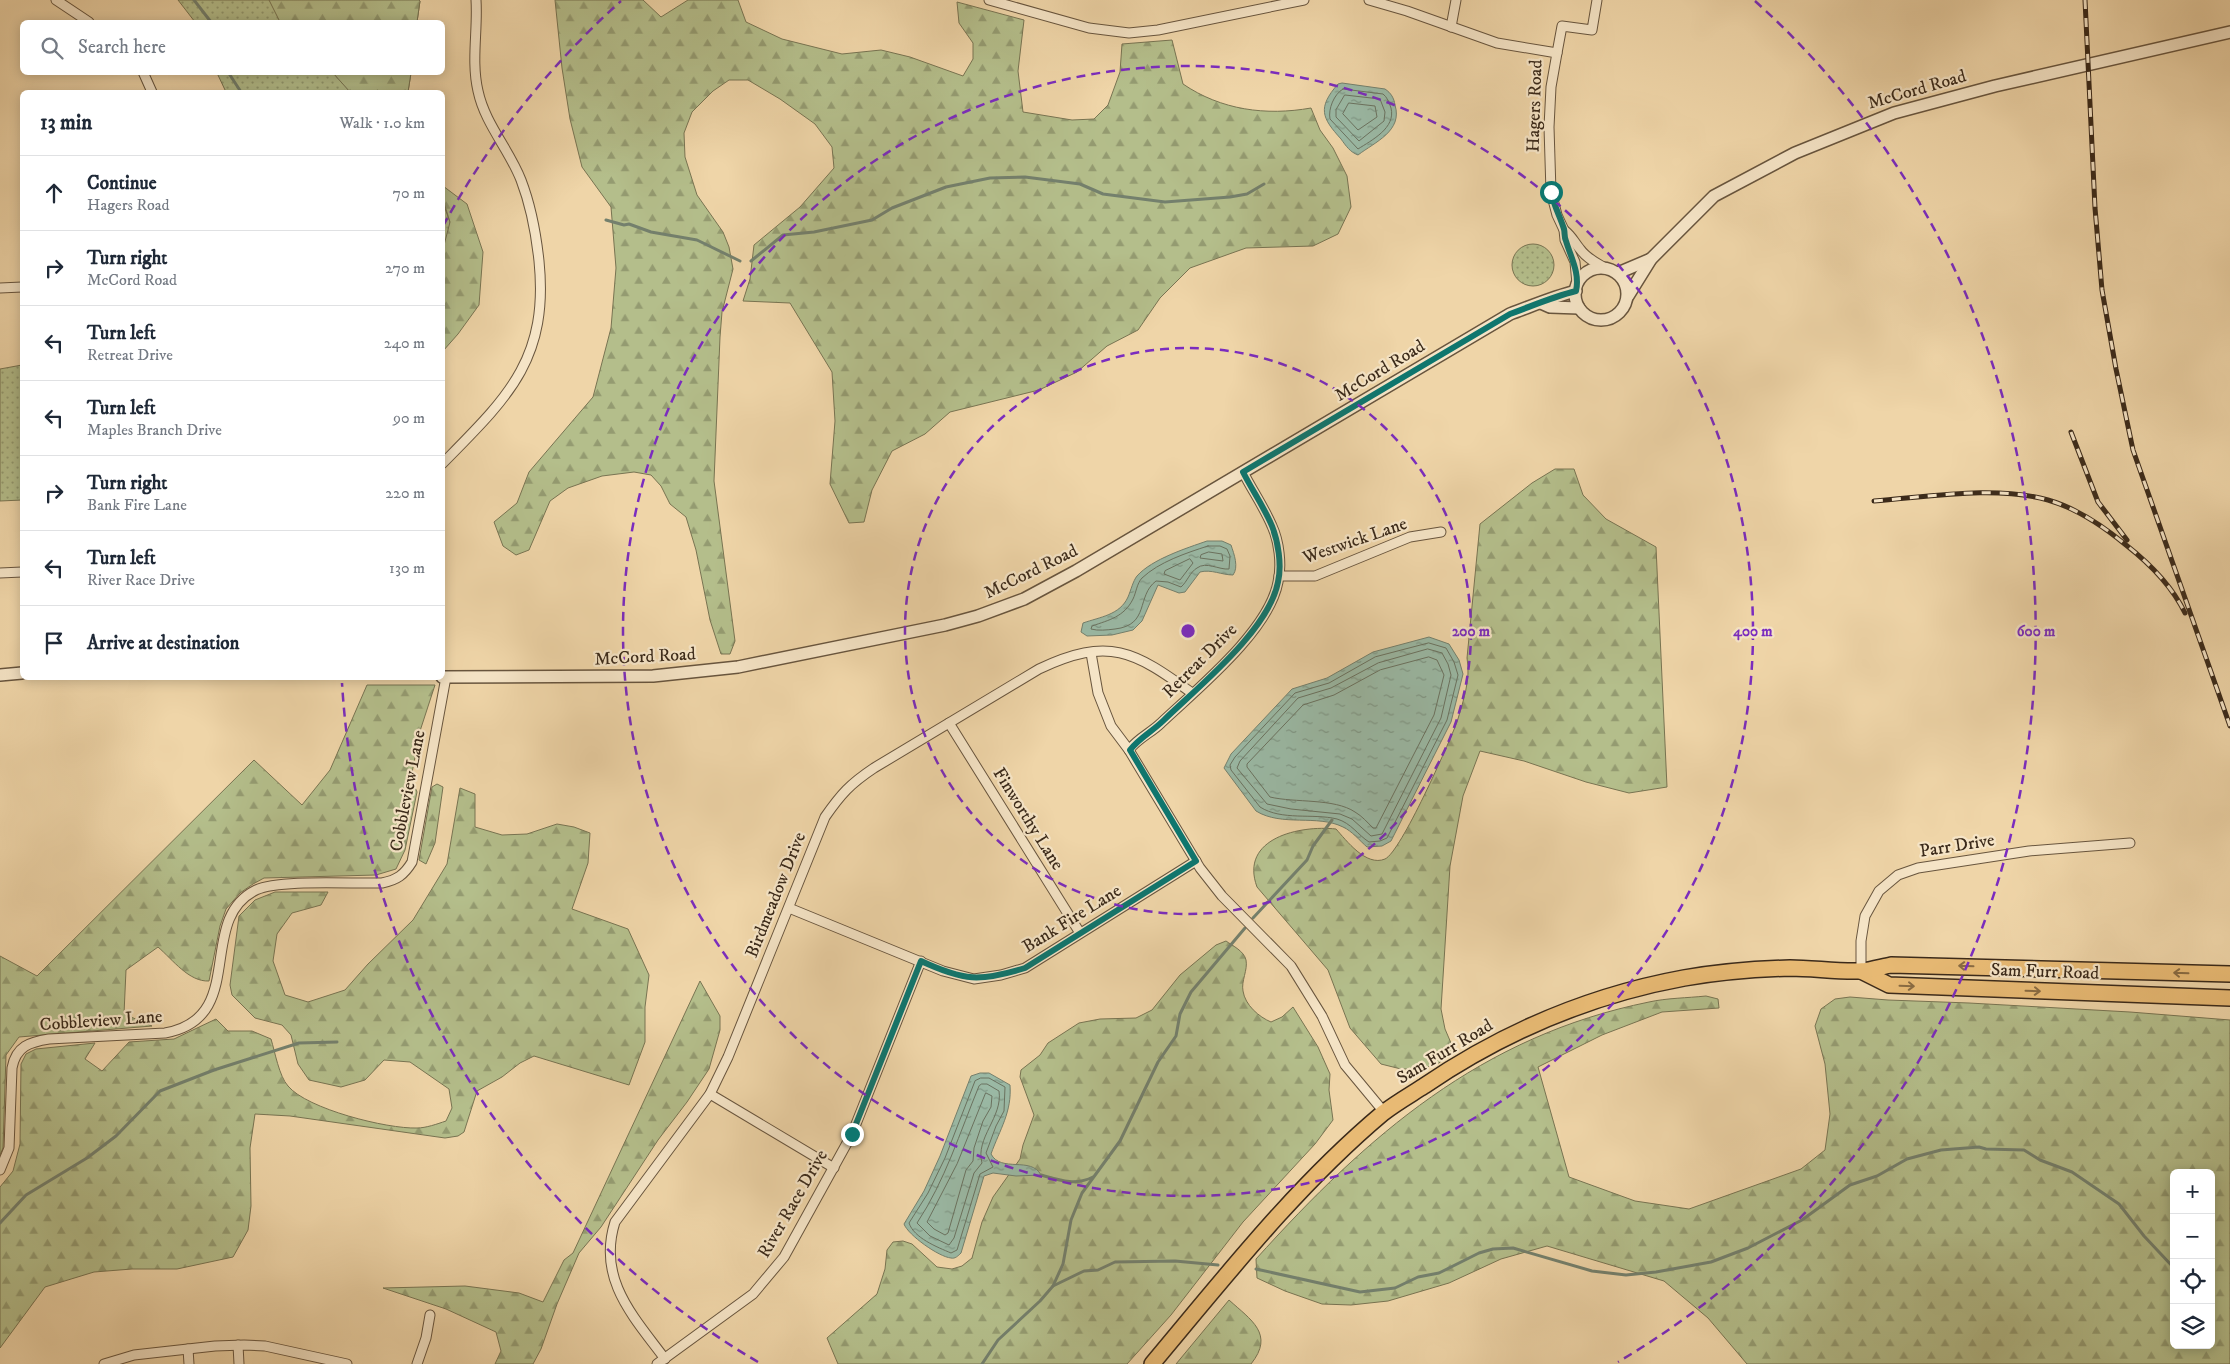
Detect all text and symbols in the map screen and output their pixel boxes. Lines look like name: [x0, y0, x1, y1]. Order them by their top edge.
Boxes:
search box: [20, 20, 445, 75]
icon: search: [38, 34, 66, 62]
text: Search here: [78, 36, 166, 59]
street label: Hagers Road: [1522, 59, 1548, 153]
street label: McCord Road: [1865, 65, 1969, 115]
text: 13 min: [40, 110, 92, 136]
text: Walk · 1.0 km: [339, 113, 425, 133]
text: Continue: [87, 172, 157, 195]
icon: ahead: [40, 179, 68, 207]
route start: [1540, 181, 1563, 204]
text: 70 m: [393, 183, 425, 203]
text: Hagers Road: [87, 195, 170, 215]
text: Turn right: [87, 247, 167, 270]
icon: right: [40, 254, 68, 282]
text: 270 m: [385, 258, 425, 278]
text: McCord Road: [87, 270, 177, 290]
text: Turn left: [87, 322, 156, 345]
icon: left: [40, 329, 68, 357]
text: 240 m: [384, 333, 425, 353]
street label: McCord Road: [1331, 335, 1429, 407]
text: Retreat Drive: [87, 345, 173, 365]
text: Turn left: [87, 397, 156, 420]
icon: left: [40, 404, 68, 432]
text: 90 m: [393, 408, 425, 428]
text: Maples Branch Drive: [87, 420, 222, 440]
text: Turn right: [87, 472, 167, 495]
icon: right: [40, 479, 68, 507]
text: 220 m: [385, 483, 425, 503]
text: Bank Fire Lane: [87, 495, 187, 515]
street label: Westwick Lane: [1299, 513, 1410, 569]
street label: McCord Road: [981, 540, 1081, 604]
text: Turn left: [87, 547, 156, 570]
icon: left: [40, 554, 68, 582]
text: 130 m: [389, 558, 425, 578]
text: River Race Drive: [87, 570, 195, 590]
street label: Retreat Drive: [1158, 619, 1242, 703]
centre of rings: [1179, 622, 1197, 640]
text: 200 m: [1452, 622, 1491, 641]
text: 400 m: [1732, 622, 1773, 641]
text: 600 m: [2017, 622, 2056, 641]
icon: arrive: [40, 629, 68, 657]
text: Arrive at destination: [87, 632, 239, 655]
street label: McCord Road: [594, 643, 696, 671]
street label: Cobbleview Lane: [385, 728, 431, 854]
street label: Finworthy Lane: [988, 764, 1068, 874]
street label: Birdmeadow Drive: [741, 829, 811, 961]
street label: Parr Drive: [1918, 829, 1996, 863]
street label: Bank Fire Lane: [1019, 880, 1125, 958]
street label: Sam Furr Road: [1991, 959, 2099, 985]
one-way arrow: [1959, 961, 1975, 971]
one-way arrow: [2174, 968, 2190, 978]
one-way arrow: [1898, 981, 1914, 991]
one-way arrow: [2025, 986, 2041, 995]
street label: Cobbleview Lane: [39, 1006, 163, 1036]
street label: Sam Furr Road: [1393, 1015, 1497, 1089]
route end: [841, 1123, 864, 1146]
street label: River Race Drive: [753, 1146, 833, 1262]
map controls: [2170, 1169, 2215, 1349]
button: +: [2170, 1169, 2215, 1214]
button: −: [2170, 1214, 2215, 1259]
button: locate: [2170, 1259, 2215, 1304]
button: layers: [2170, 1304, 2215, 1349]

